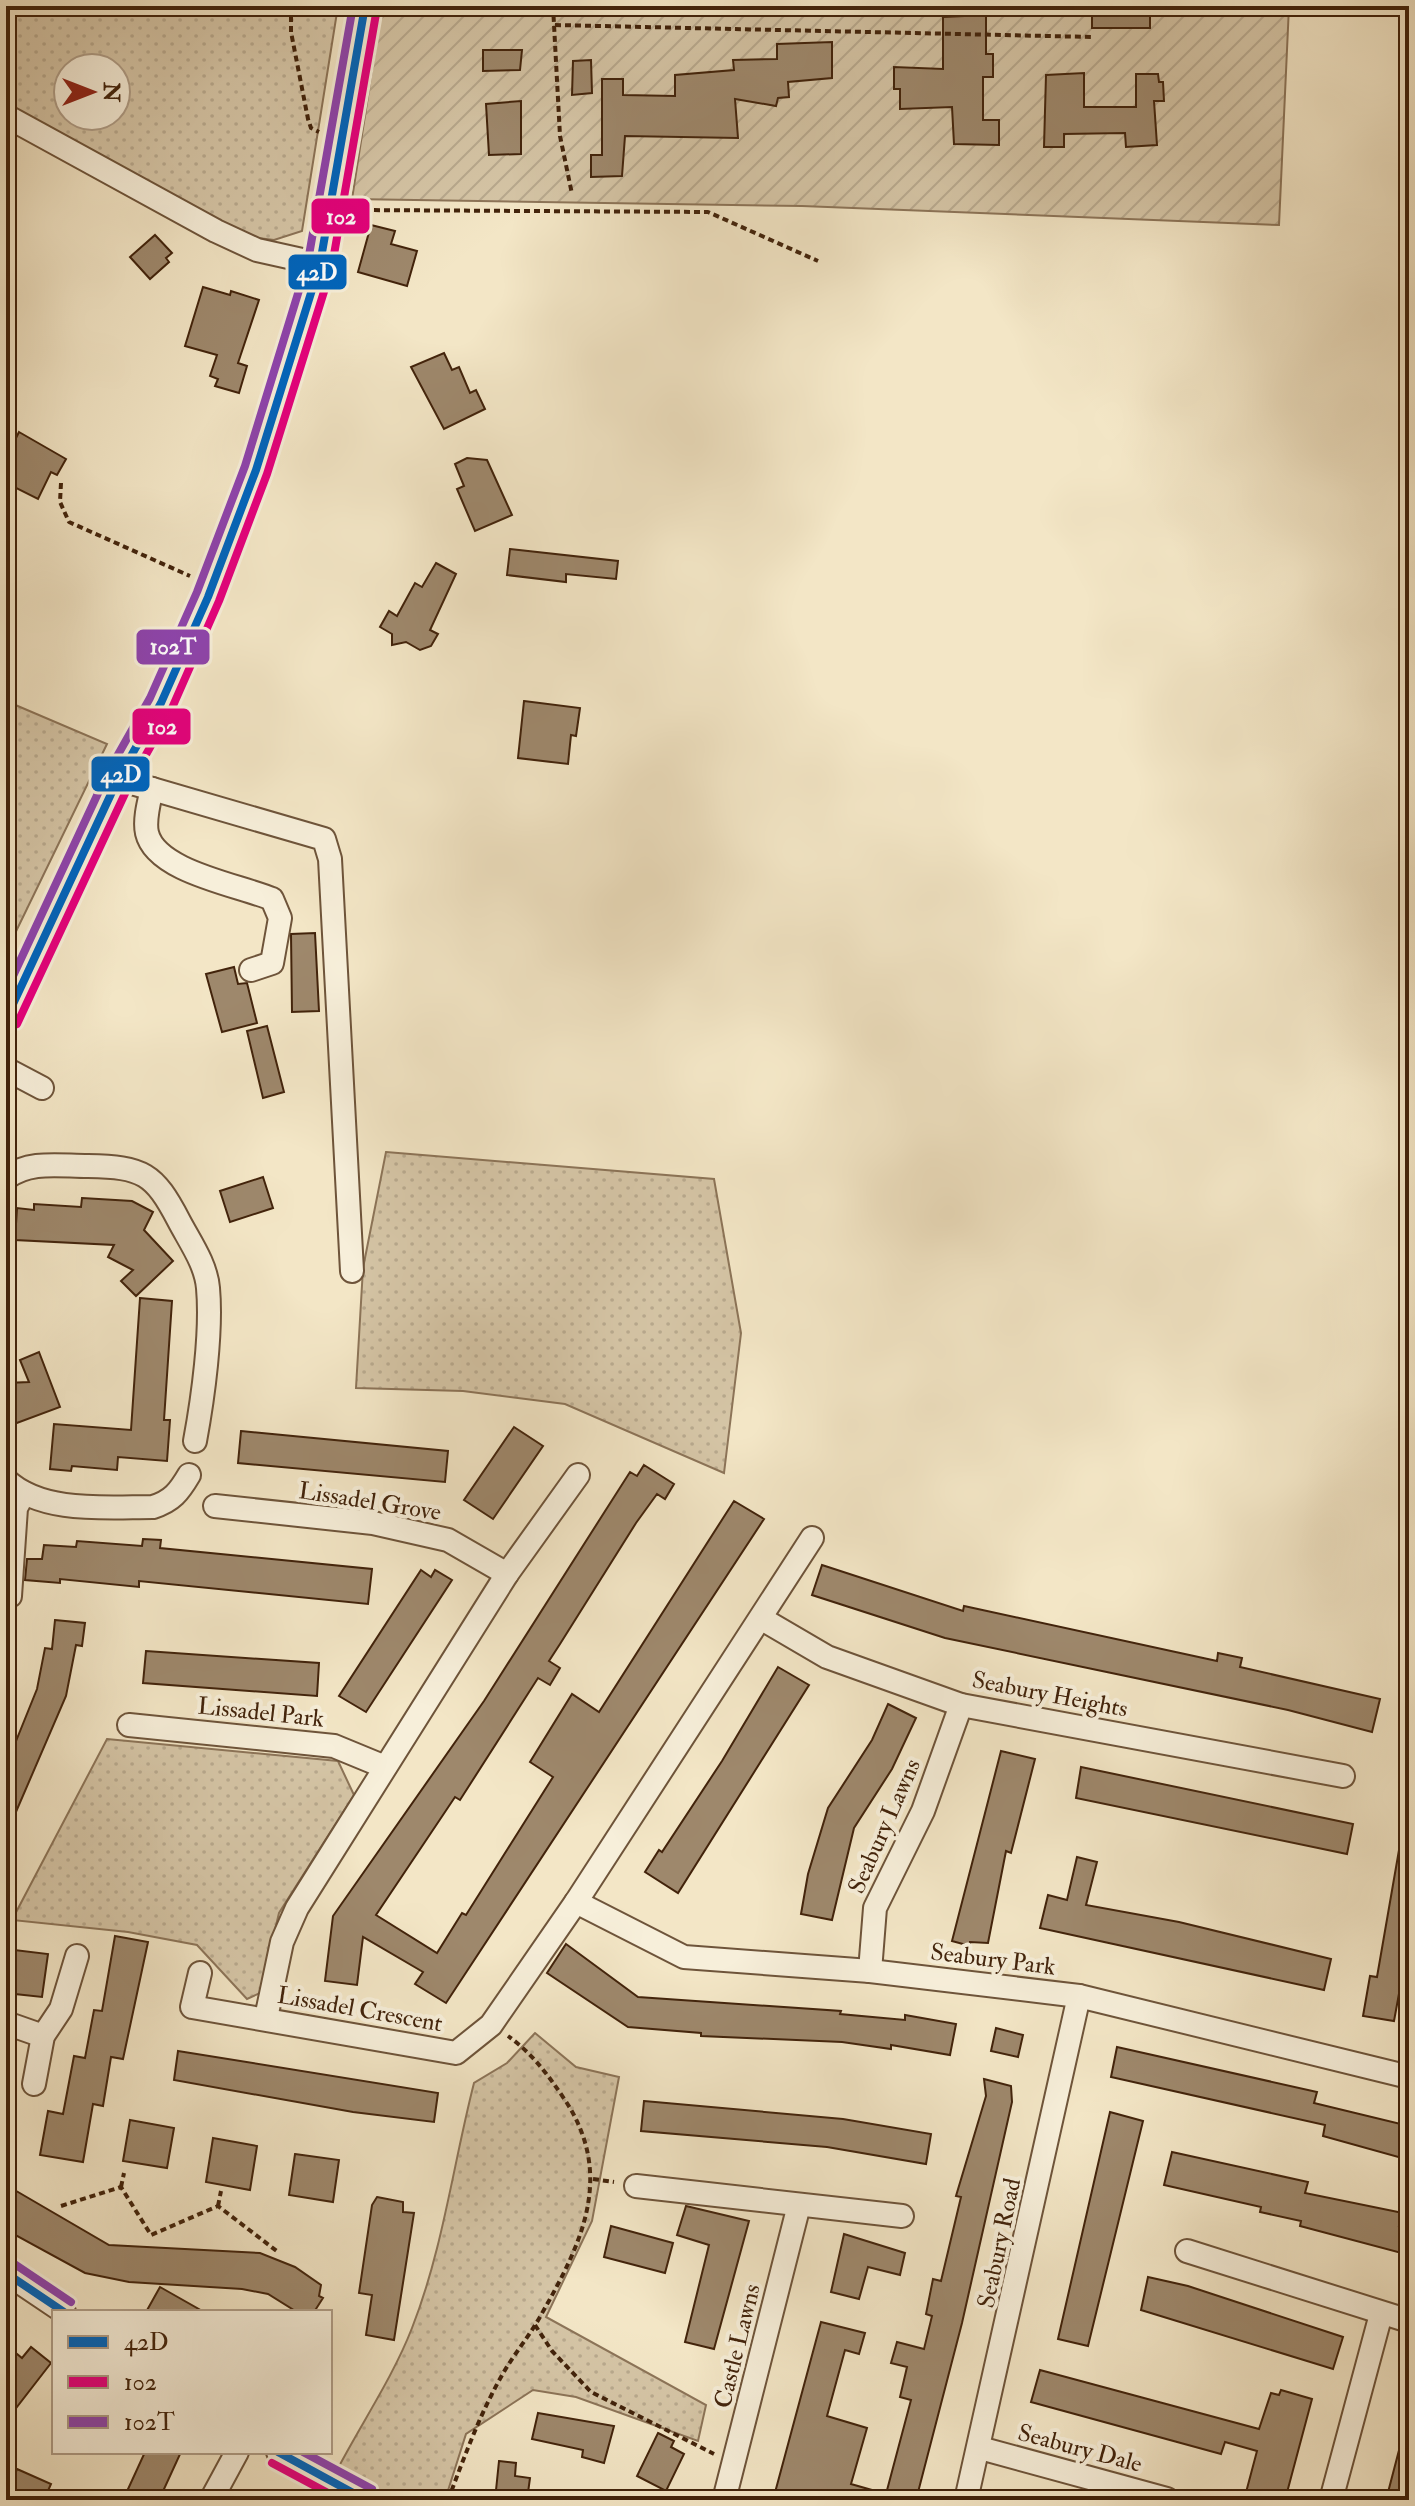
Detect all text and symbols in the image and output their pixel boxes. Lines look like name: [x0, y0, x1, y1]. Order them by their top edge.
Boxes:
north arrow: [52, 52, 132, 132]
text: N: [97, 81, 125, 102]
line badge: 102: [310, 197, 371, 235]
text: 102: [326, 203, 356, 231]
line badge: 42D: [287, 253, 348, 291]
text: 42D: [296, 259, 338, 287]
line badge: 102T: [135, 628, 211, 666]
text: 102T: [150, 633, 197, 661]
line badge: 102: [131, 707, 192, 746]
text: 102: [147, 713, 177, 741]
line badge: 42D: [90, 755, 151, 793]
text: 42D: [100, 761, 142, 789]
street label: Lissadel Grove: [297, 1475, 443, 1528]
street label: Seabury Heights: [969, 1664, 1130, 1725]
street label: Lissadel Park: [196, 1690, 326, 1735]
street label: Seabury Lawns: [841, 1754, 928, 1898]
street label: Seabury Park: [929, 1936, 1058, 1983]
street label: Lissadel Crescent: [275, 1980, 445, 2039]
street label: Seabury Road: [971, 2175, 1028, 2311]
street label: Castle Lawns: [707, 2281, 768, 2411]
legend: [52, 2310, 332, 2454]
text: 42D: [124, 2327, 169, 2358]
text: 102: [124, 2367, 157, 2398]
text: 102T: [124, 2407, 175, 2438]
street label: Seabury Dale: [1014, 2417, 1145, 2480]

